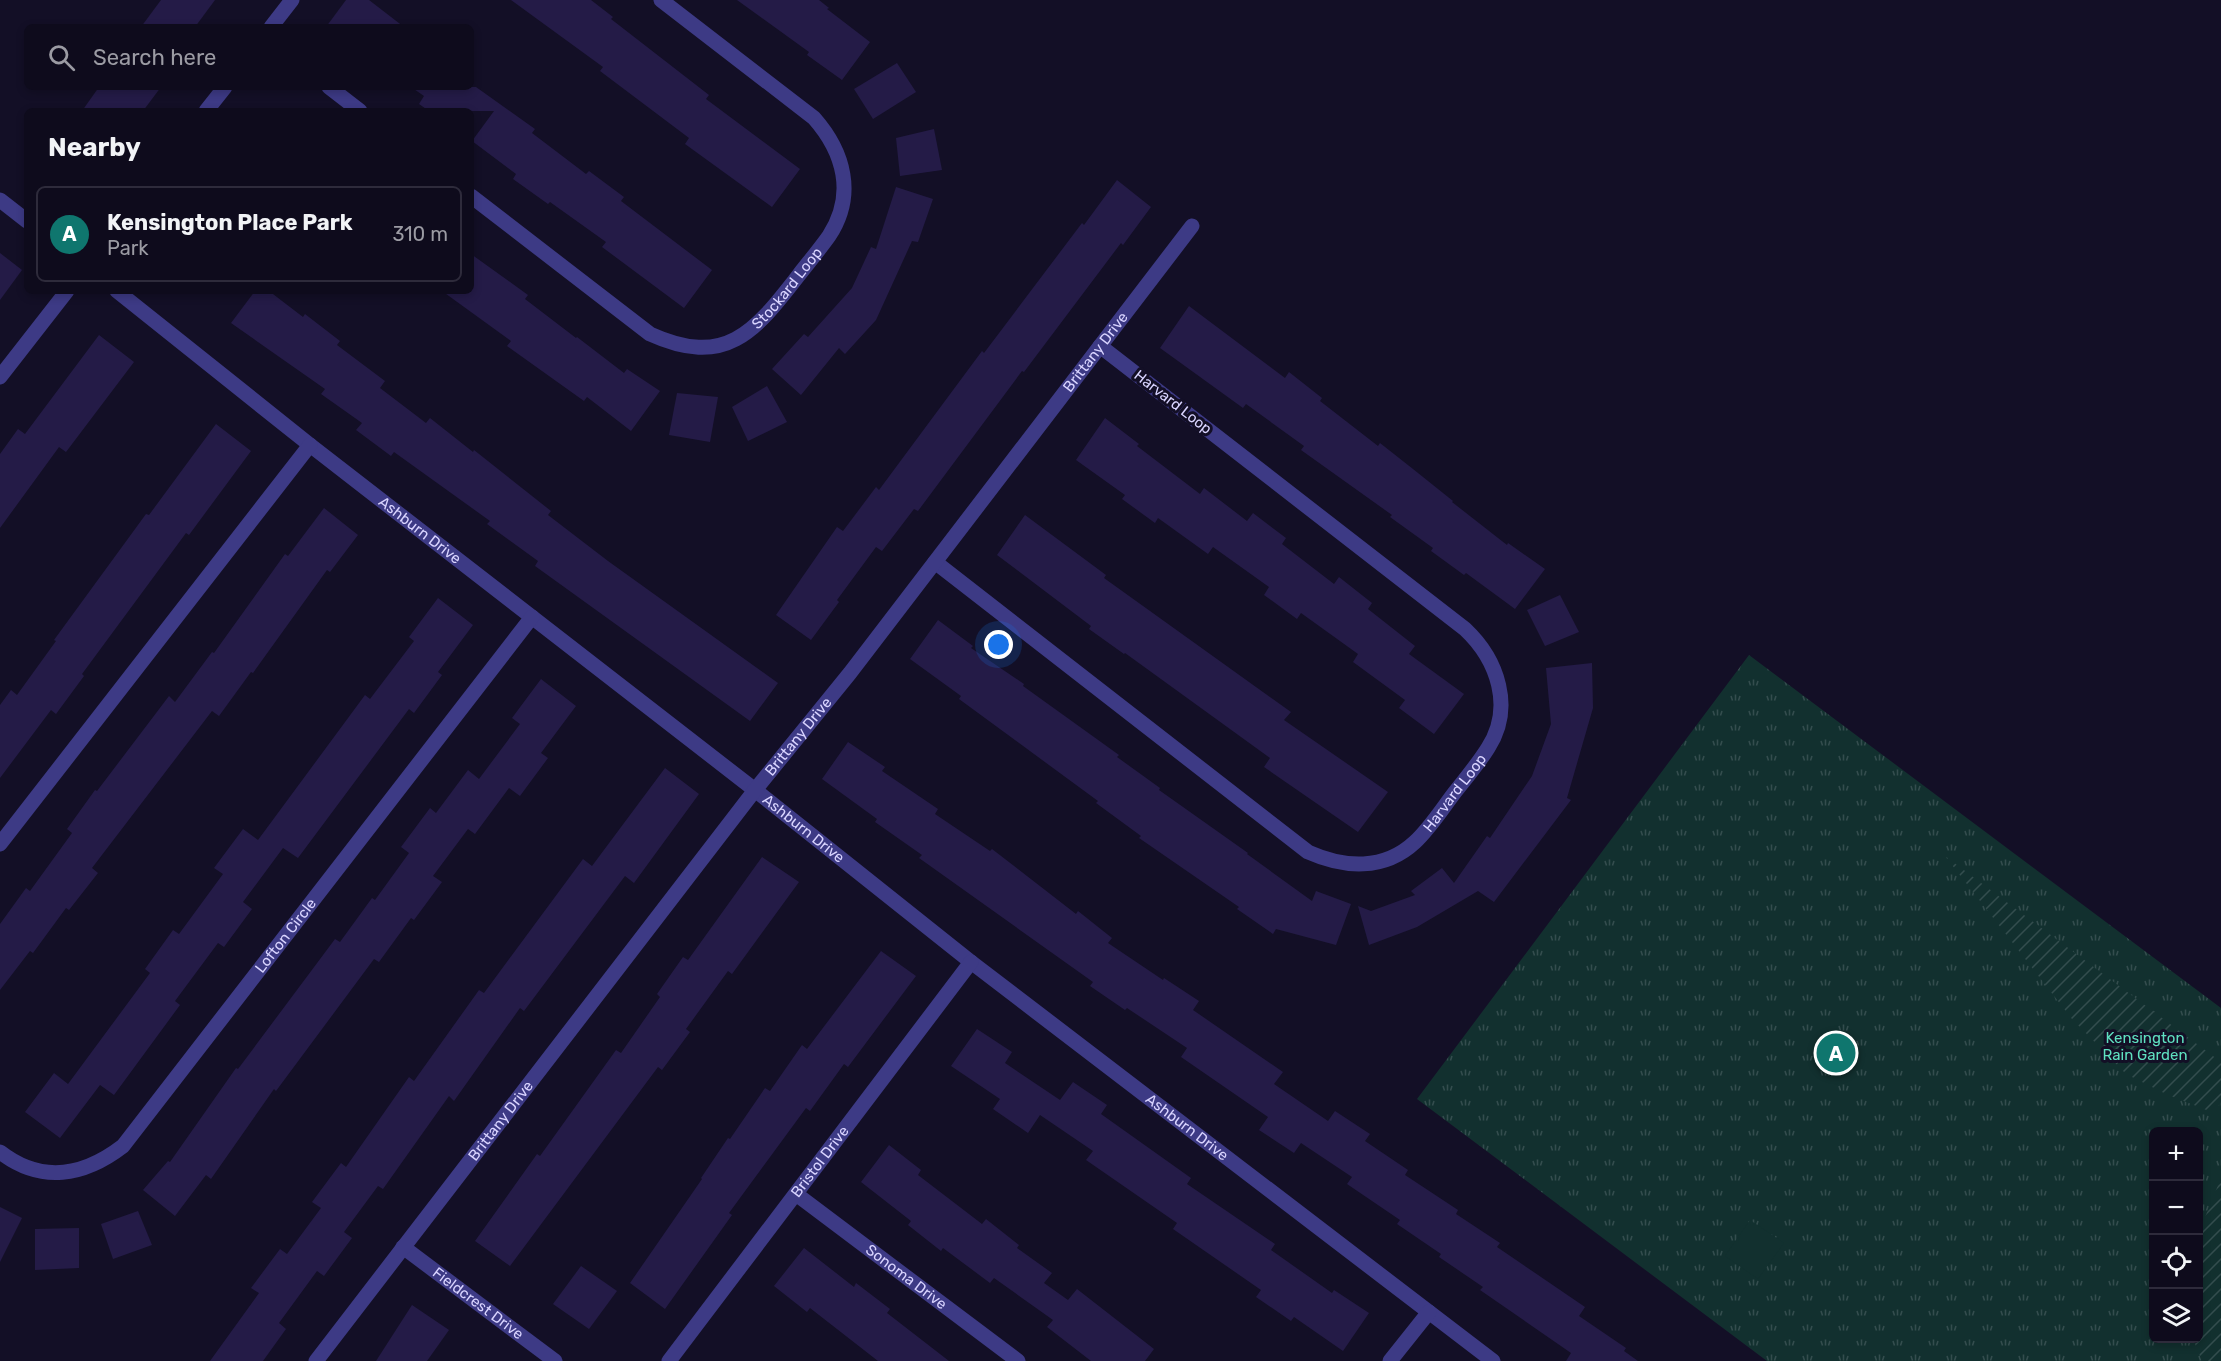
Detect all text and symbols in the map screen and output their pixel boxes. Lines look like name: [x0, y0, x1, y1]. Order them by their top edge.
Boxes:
search box: [24, 24, 474, 90]
icon: search: [45, 41, 78, 74]
text: Search here: [93, 44, 216, 71]
text: Nearby: [48, 132, 141, 163]
text: Kensington Place Park: [107, 209, 353, 236]
text: A: [62, 222, 77, 246]
text: 310 m: [392, 222, 448, 246]
text: Park: [107, 236, 149, 260]
street label: Stockard Loop: [748, 244, 826, 333]
street label: Brittany Drive: [1059, 309, 1132, 396]
street label: Harvard Loop: [1131, 366, 1215, 438]
street label: Ashburn Drive: [375, 493, 465, 568]
your location: [984, 630, 1013, 659]
street label: Brittany Drive: [761, 694, 836, 780]
street label: Harvard Loop: [1419, 750, 1490, 836]
street label: Ashburn Drive: [759, 791, 848, 867]
street label: Lofton Circle: [251, 895, 320, 977]
park label: Kensington Rain Garden: [2103, 1029, 2187, 1064]
pin: A: [1816, 1030, 1856, 1076]
street label: Brittany Drive: [464, 1077, 537, 1164]
street label: Ashburn Drive: [1142, 1090, 1232, 1164]
street label: Bristol Drive: [787, 1122, 853, 1201]
map controls: [2149, 1127, 2203, 1343]
button: +: [2149, 1127, 2203, 1181]
button: −: [2149, 1181, 2203, 1235]
button: locate: [2149, 1235, 2203, 1289]
street label: Sonoma Drive: [862, 1241, 951, 1313]
street label: Fieldcrest Drive: [429, 1264, 527, 1343]
button: layers: [2149, 1289, 2203, 1343]

